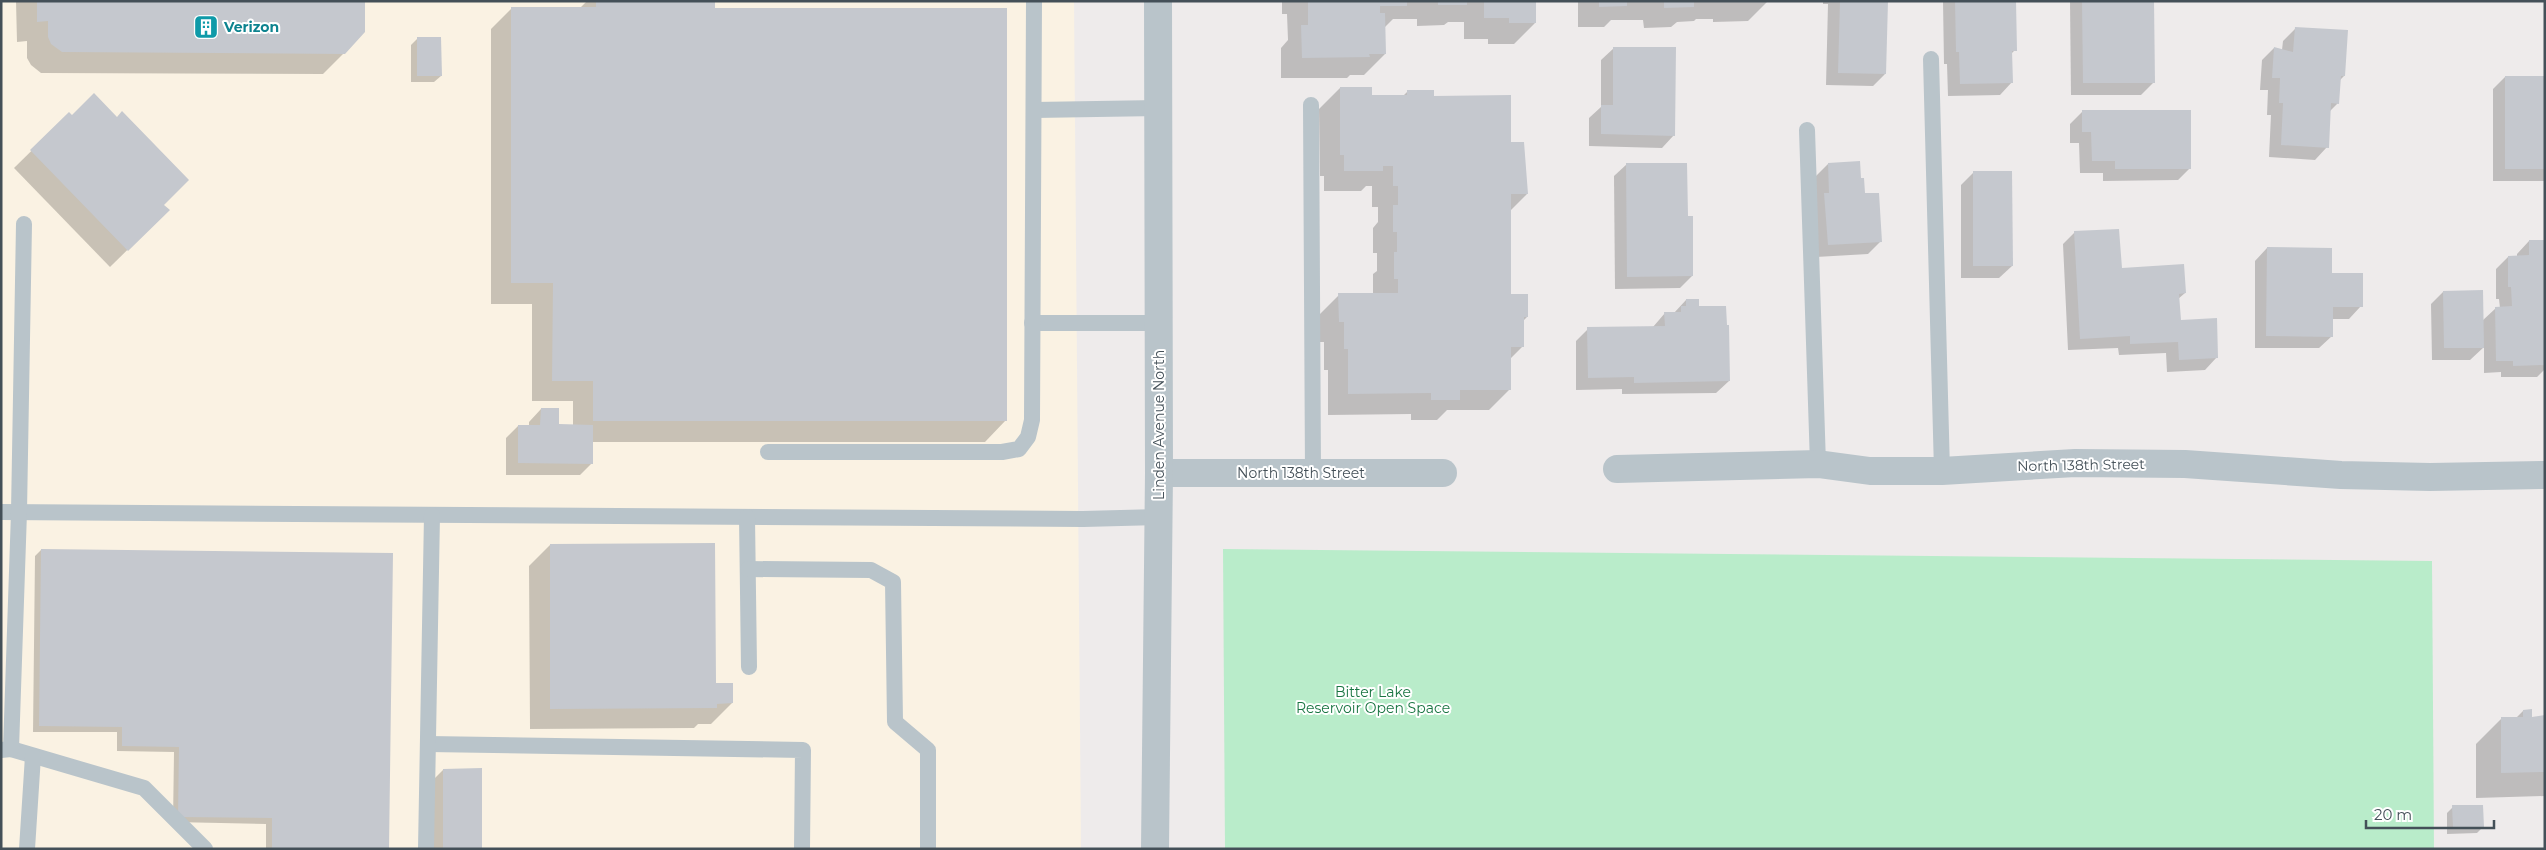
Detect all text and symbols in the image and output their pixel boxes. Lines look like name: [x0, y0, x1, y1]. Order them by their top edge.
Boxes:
building icon: Verizon: [193, 14, 219, 40]
place label: Verizon: [223, 18, 279, 36]
street label: Linden Avenue North: [1150, 350, 1168, 500]
street label: North 138th Street: [2017, 455, 2145, 475]
street label: North 138th Street: [1237, 464, 1365, 482]
park label: Bitter Lake Reservoir Open Space: [1296, 683, 1450, 717]
scale bar: [2366, 798, 2494, 830]
text: 20 m: [2374, 805, 2412, 824]

